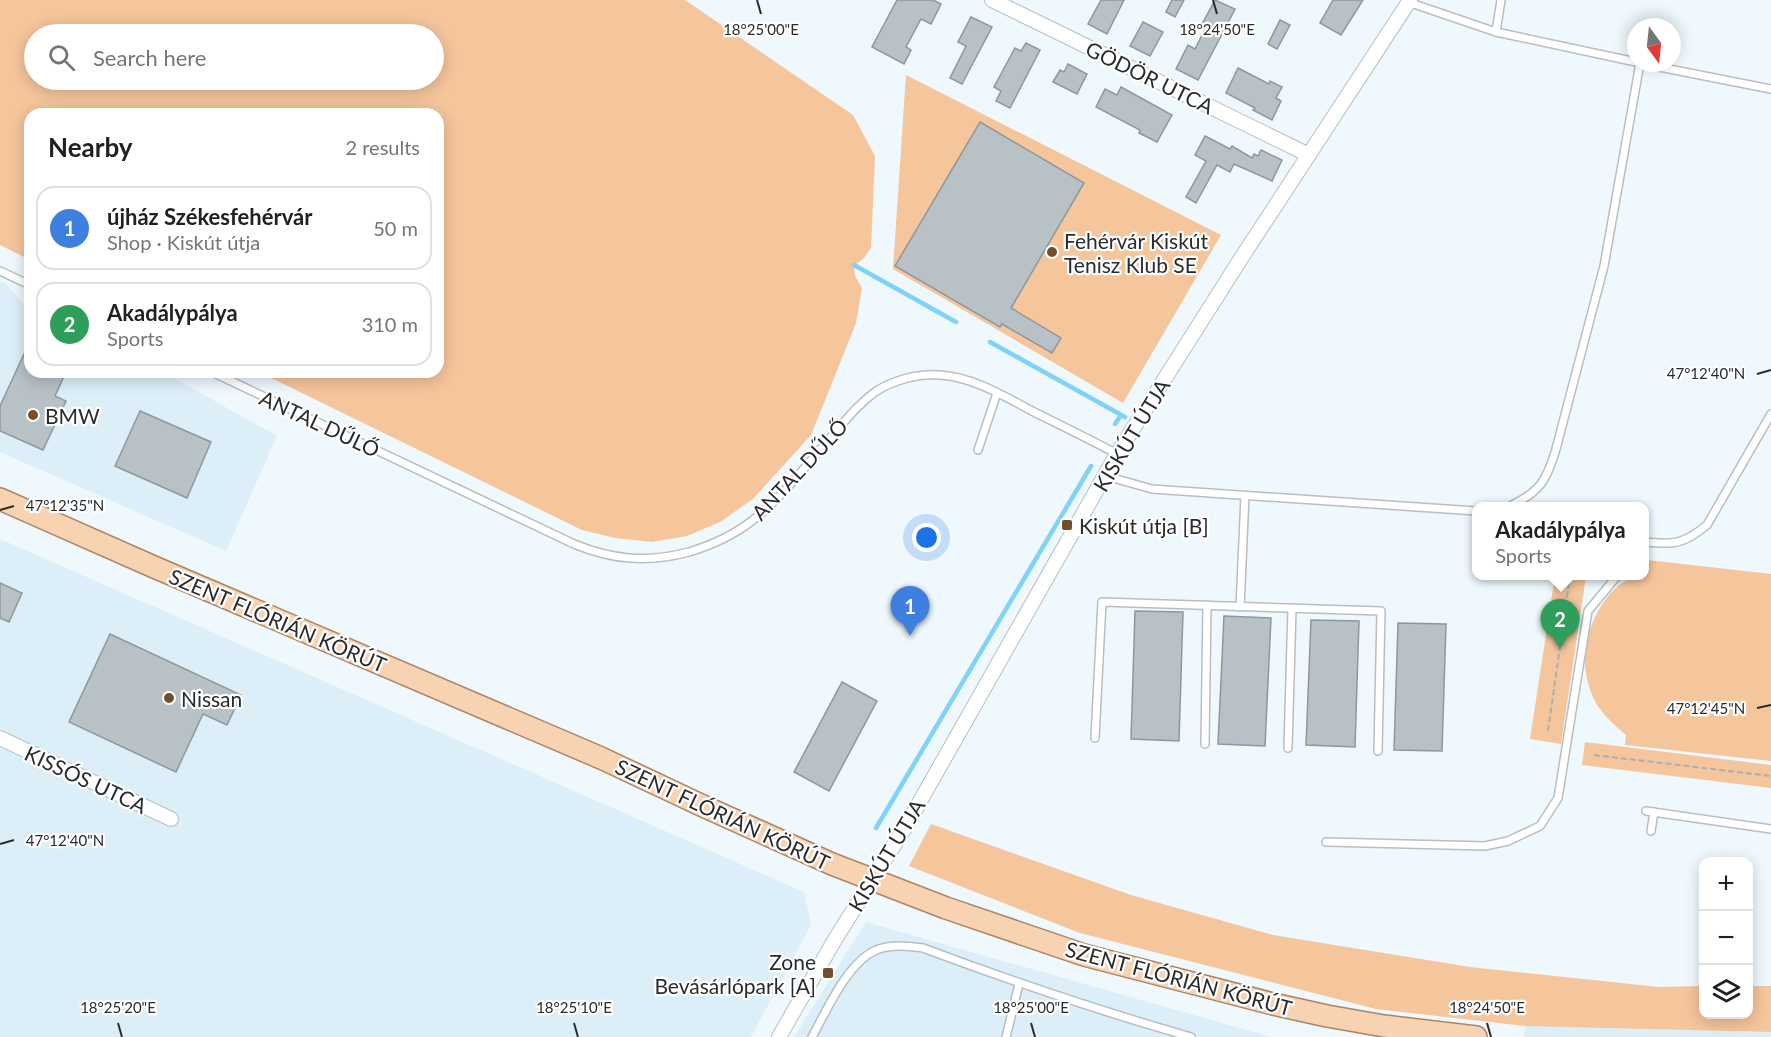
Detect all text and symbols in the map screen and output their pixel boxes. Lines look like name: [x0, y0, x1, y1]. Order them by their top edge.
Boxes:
north arrow: [1627, 18, 1681, 72]
text: 18°25'00"E: [723, 20, 799, 38]
text: 18°24'50"E: [1179, 20, 1255, 38]
search box: [24, 24, 444, 90]
street label: GÖDÖR UTCA: [1082, 35, 1219, 119]
icon: search: [45, 41, 78, 74]
text: Search here: [93, 44, 206, 71]
text: Nearby: [48, 131, 133, 163]
text: 2 results: [345, 135, 420, 159]
text: újház Székesfehérvár: [107, 203, 312, 230]
text: 1: [64, 216, 75, 240]
text: 50 m: [373, 216, 418, 240]
place label: Fehérvár Kiskút Tenisz Klub SE: [1064, 228, 1209, 277]
text: Shop · Kiskút útja: [107, 230, 260, 254]
marker: Fehérvár Kiskút Tenisz Klub SE: [1045, 245, 1059, 259]
text: Akadálypálya: [107, 299, 238, 326]
text: 2: [64, 312, 75, 336]
text: 310 m: [362, 312, 418, 336]
text: Sports: [107, 326, 163, 350]
text: 47°12'40"N: [1667, 364, 1745, 382]
street label: KISKÚT ÚTJA: [1088, 373, 1175, 496]
street label: ANTAL DŰLŐ: [256, 384, 384, 462]
place label: BMW: [45, 403, 100, 428]
marker: BMW: [26, 408, 40, 422]
street label: ANTAL DŰLŐ: [746, 413, 852, 525]
text: 47°12'35"N: [26, 496, 104, 514]
popup: [1472, 502, 1649, 580]
place label: Kiskút útja [B]: [1079, 513, 1209, 538]
text: Akadálypálya: [1495, 516, 1626, 543]
marker: Kiskút útja [B]: [1060, 518, 1074, 532]
your location: [912, 523, 941, 552]
text: Sports: [1495, 543, 1552, 567]
street label: SZENT FLÓRIÁN KÖRÚT: [166, 563, 391, 677]
pin: 1: [890, 586, 930, 636]
pin: 2: [1540, 600, 1580, 649]
place label: Nissan: [181, 686, 242, 711]
marker: Nissan: [162, 691, 176, 705]
text: 47°12'45"N: [1667, 699, 1745, 717]
street label: KISSÓS UTCA: [21, 740, 152, 818]
street label: SZENT FLÓRIÁN KÖRÚT: [612, 753, 835, 875]
street label: KISKÚT ÚTJA: [843, 793, 930, 916]
text: 47°12'40"N: [26, 831, 104, 849]
map controls: [1699, 857, 1753, 1019]
button: +: [1699, 857, 1753, 911]
button: −: [1699, 911, 1753, 965]
street label: SZENT FLÓRIÁN KÖRÚT: [1063, 936, 1296, 1020]
place label: Zone Bevásárlópark [A]: [654, 949, 816, 998]
button: layers: [1699, 965, 1753, 1019]
marker: Zone Bevásárlópark [A]: [821, 966, 835, 980]
text: 18°25'20"E: [80, 998, 156, 1016]
text: 18°25'10"E: [536, 998, 612, 1016]
text: 18°25'00"E: [993, 998, 1069, 1016]
text: 18°24'50"E: [1449, 998, 1525, 1016]

